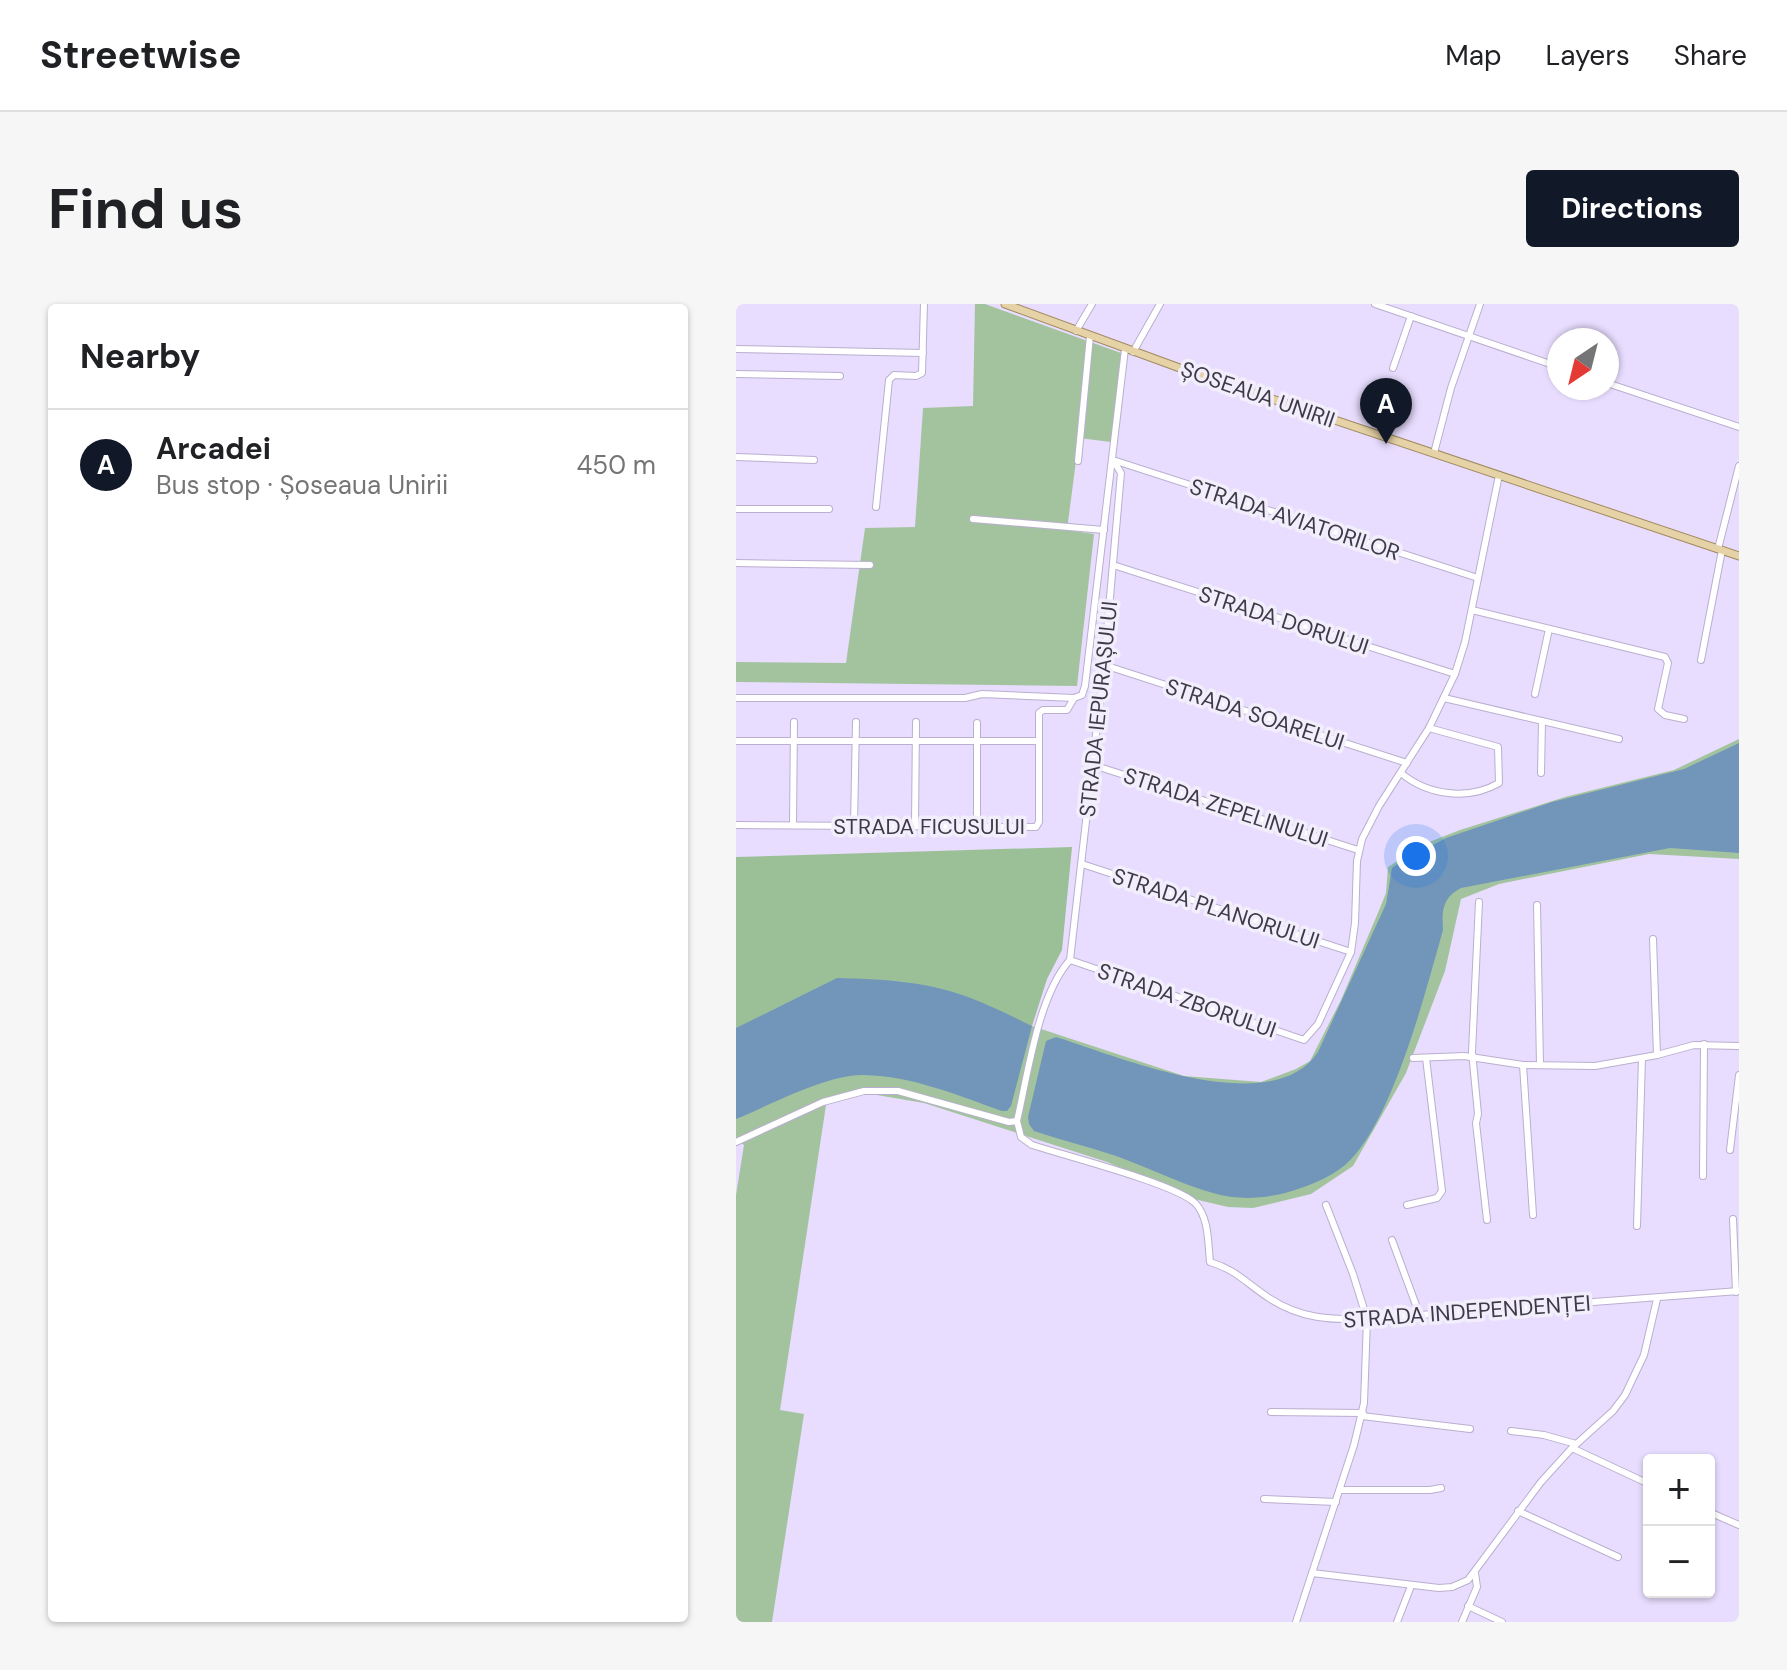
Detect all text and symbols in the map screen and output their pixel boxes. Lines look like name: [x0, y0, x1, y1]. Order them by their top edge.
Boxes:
text: Streetwise: [40, 30, 241, 80]
text: Map: [1445, 37, 1502, 74]
text: Layers: [1546, 37, 1630, 74]
text: Share: [1674, 37, 1747, 74]
button: Directions: [1526, 170, 1739, 247]
text: Find us: [48, 172, 243, 245]
north arrow: [1547, 328, 1619, 400]
text: Nearby: [80, 334, 200, 379]
street label: ȘOSEAUA UNIRII: [1177, 355, 1339, 434]
pin: A: [1360, 378, 1412, 444]
text: Arcadei: [156, 429, 271, 468]
text: A: [97, 448, 115, 482]
text: 450 m: [576, 448, 656, 482]
text: Bus stop · Șoseaua Unirii: [156, 468, 448, 502]
street label: STRADA AVIATORILOR: [1186, 472, 1404, 567]
street label: STRADA DORULUI: [1195, 579, 1373, 662]
street label: STRADA IEPURAȘULUI: [1073, 600, 1124, 818]
street label: STRADA SOARELUI: [1162, 672, 1348, 757]
street label: STRADA ZEPELINULUI: [1120, 761, 1332, 854]
street label: STRADA FICUSULUI: [833, 812, 1025, 841]
your location: [1396, 836, 1436, 876]
street label: STRADA PLANORULUI: [1109, 861, 1323, 956]
street label: STRADA ZBORULUI: [1094, 956, 1280, 1045]
street label: STRADA INDEPENDENȚEI: [1342, 1288, 1592, 1335]
map controls: [1643, 1454, 1715, 1598]
button: +: [1643, 1454, 1715, 1526]
button: −: [1643, 1526, 1715, 1598]

